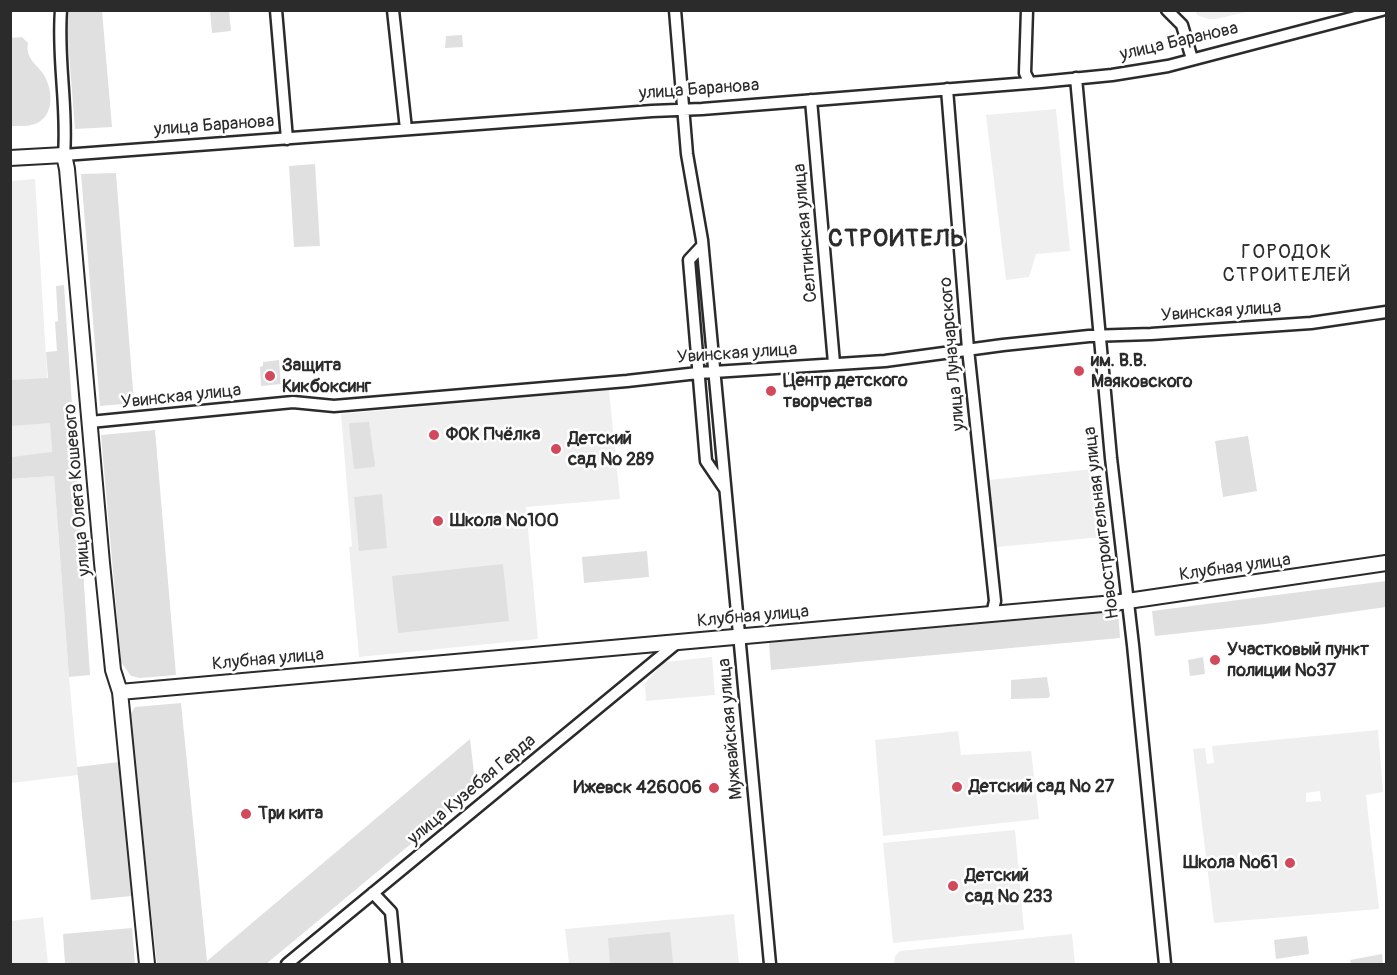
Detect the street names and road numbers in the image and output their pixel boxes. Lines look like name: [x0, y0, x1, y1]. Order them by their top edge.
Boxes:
street label: улица Баранова: [1118, 18, 1240, 66]
street label: улица Баранова: [638, 75, 760, 105]
street label: улица Баранова: [153, 111, 275, 141]
street label: Селтинская улица: [789, 163, 823, 303]
street label: улица Луначарского: [936, 276, 970, 432]
street label: Увинская улица: [1160, 297, 1282, 327]
street label: Увинская улица: [676, 339, 798, 369]
street label: Увинская улица: [120, 380, 242, 414]
street label: улица Олега Кошевого: [60, 403, 96, 577]
street label: Новостроительная улица: [1079, 426, 1125, 620]
street label: Клубная улица: [1178, 549, 1292, 587]
street label: Клубная улица: [696, 601, 810, 633]
street label: Клубная улица: [211, 644, 325, 676]
street label: Мужвайская улица: [714, 657, 748, 801]
street label: улица Кузебая Герда: [404, 730, 540, 850]

